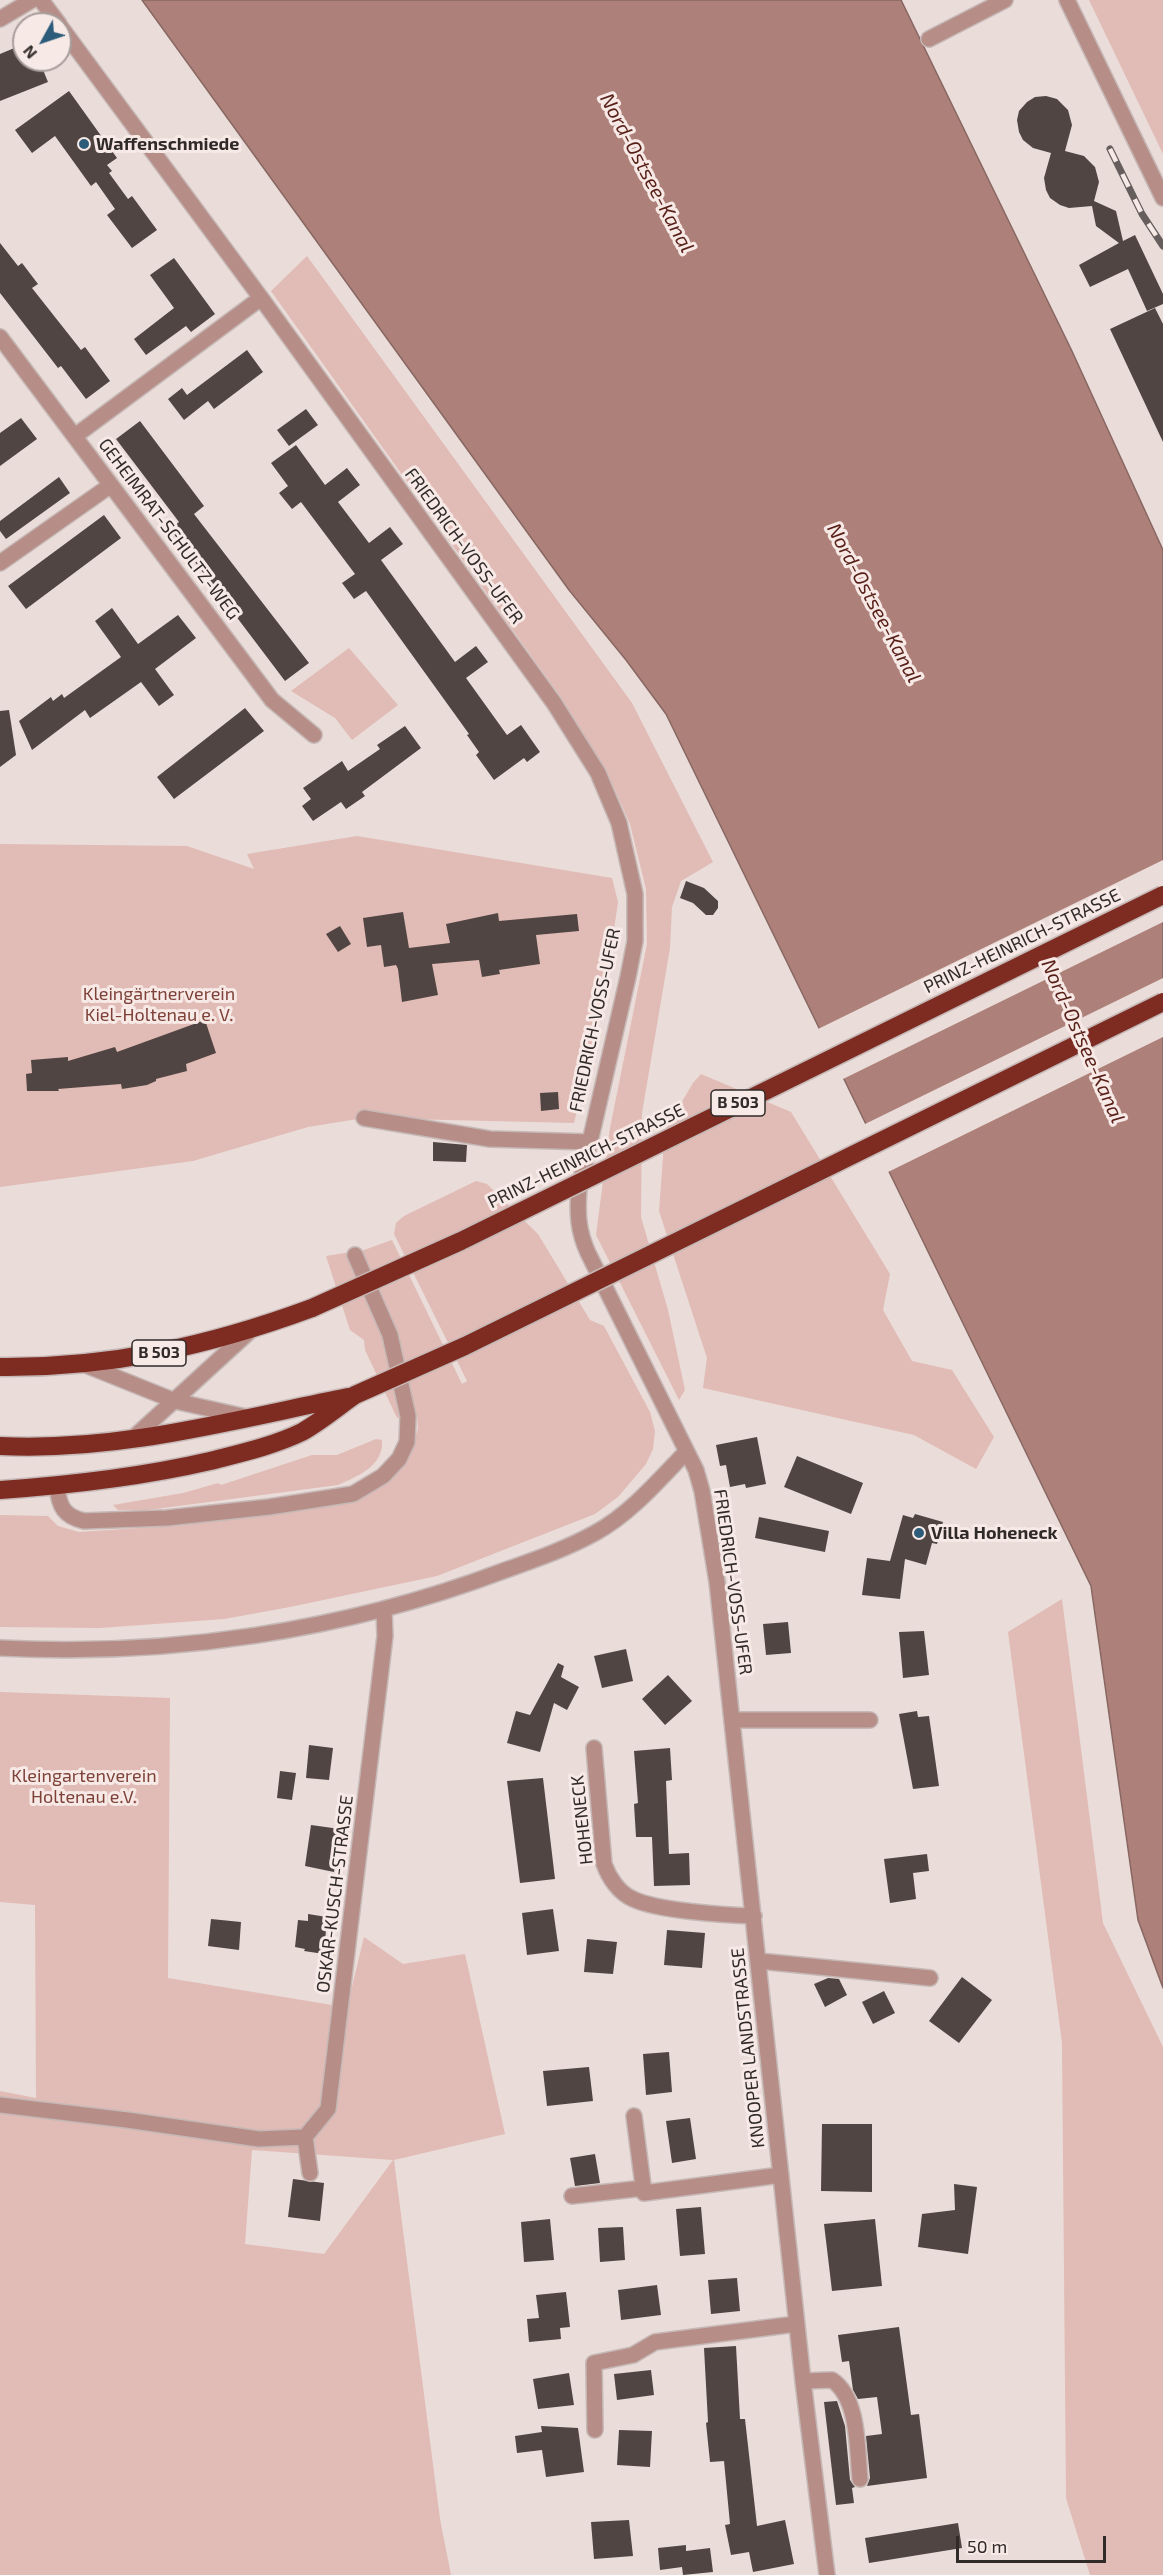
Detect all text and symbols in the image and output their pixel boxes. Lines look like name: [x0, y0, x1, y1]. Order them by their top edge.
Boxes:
north arrow: [12, 12, 72, 72]
text: N: [18, 42, 40, 63]
water label: Nord-Ostsee-Kanal: [595, 89, 699, 257]
place label: Waffenschmiede: [96, 133, 240, 155]
marker: Waffenschmiede: [77, 137, 91, 151]
street label: GEHEIMRAT-SCHULTZ-WEG: [94, 434, 244, 624]
street label: FRIEDRICH-VOSS-UFER: [400, 464, 528, 628]
water label: Nord-Ostsee-Kanal: [822, 519, 926, 687]
street label: PRINZ-HEINRICH-STRASSE: [920, 884, 1124, 998]
street label: FRIEDRICH-VOSS-UFER: [565, 926, 625, 1114]
water label: Nord-Ostsee-Kanal: [1036, 955, 1130, 1127]
park label: Kleingärtnerverein Kiel-Holtenau e. V.: [83, 983, 235, 1026]
road number: B 503: [711, 1090, 765, 1116]
street label: PRINZ-HEINRICH-STRASSE: [484, 1099, 688, 1213]
road number: B 503: [132, 1340, 186, 1366]
street label: FRIEDRICH-VOSS-UFER: [709, 1488, 757, 1676]
place label: Villa Hoheneck: [931, 1522, 1058, 1544]
marker: Villa Hoheneck: [912, 1526, 926, 1540]
park label: Kleingartenverein Holtenau e.V.: [11, 1765, 157, 1808]
street label: HOHENECK: [567, 1774, 597, 1866]
street label: OSKAR-KUSCH-STRASSE: [312, 1794, 358, 1994]
street label: KNOOPER LANDSTRASSE: [727, 1947, 769, 2149]
scale bar: [959, 2524, 1109, 2562]
text: 50 m: [967, 2535, 1007, 2557]

